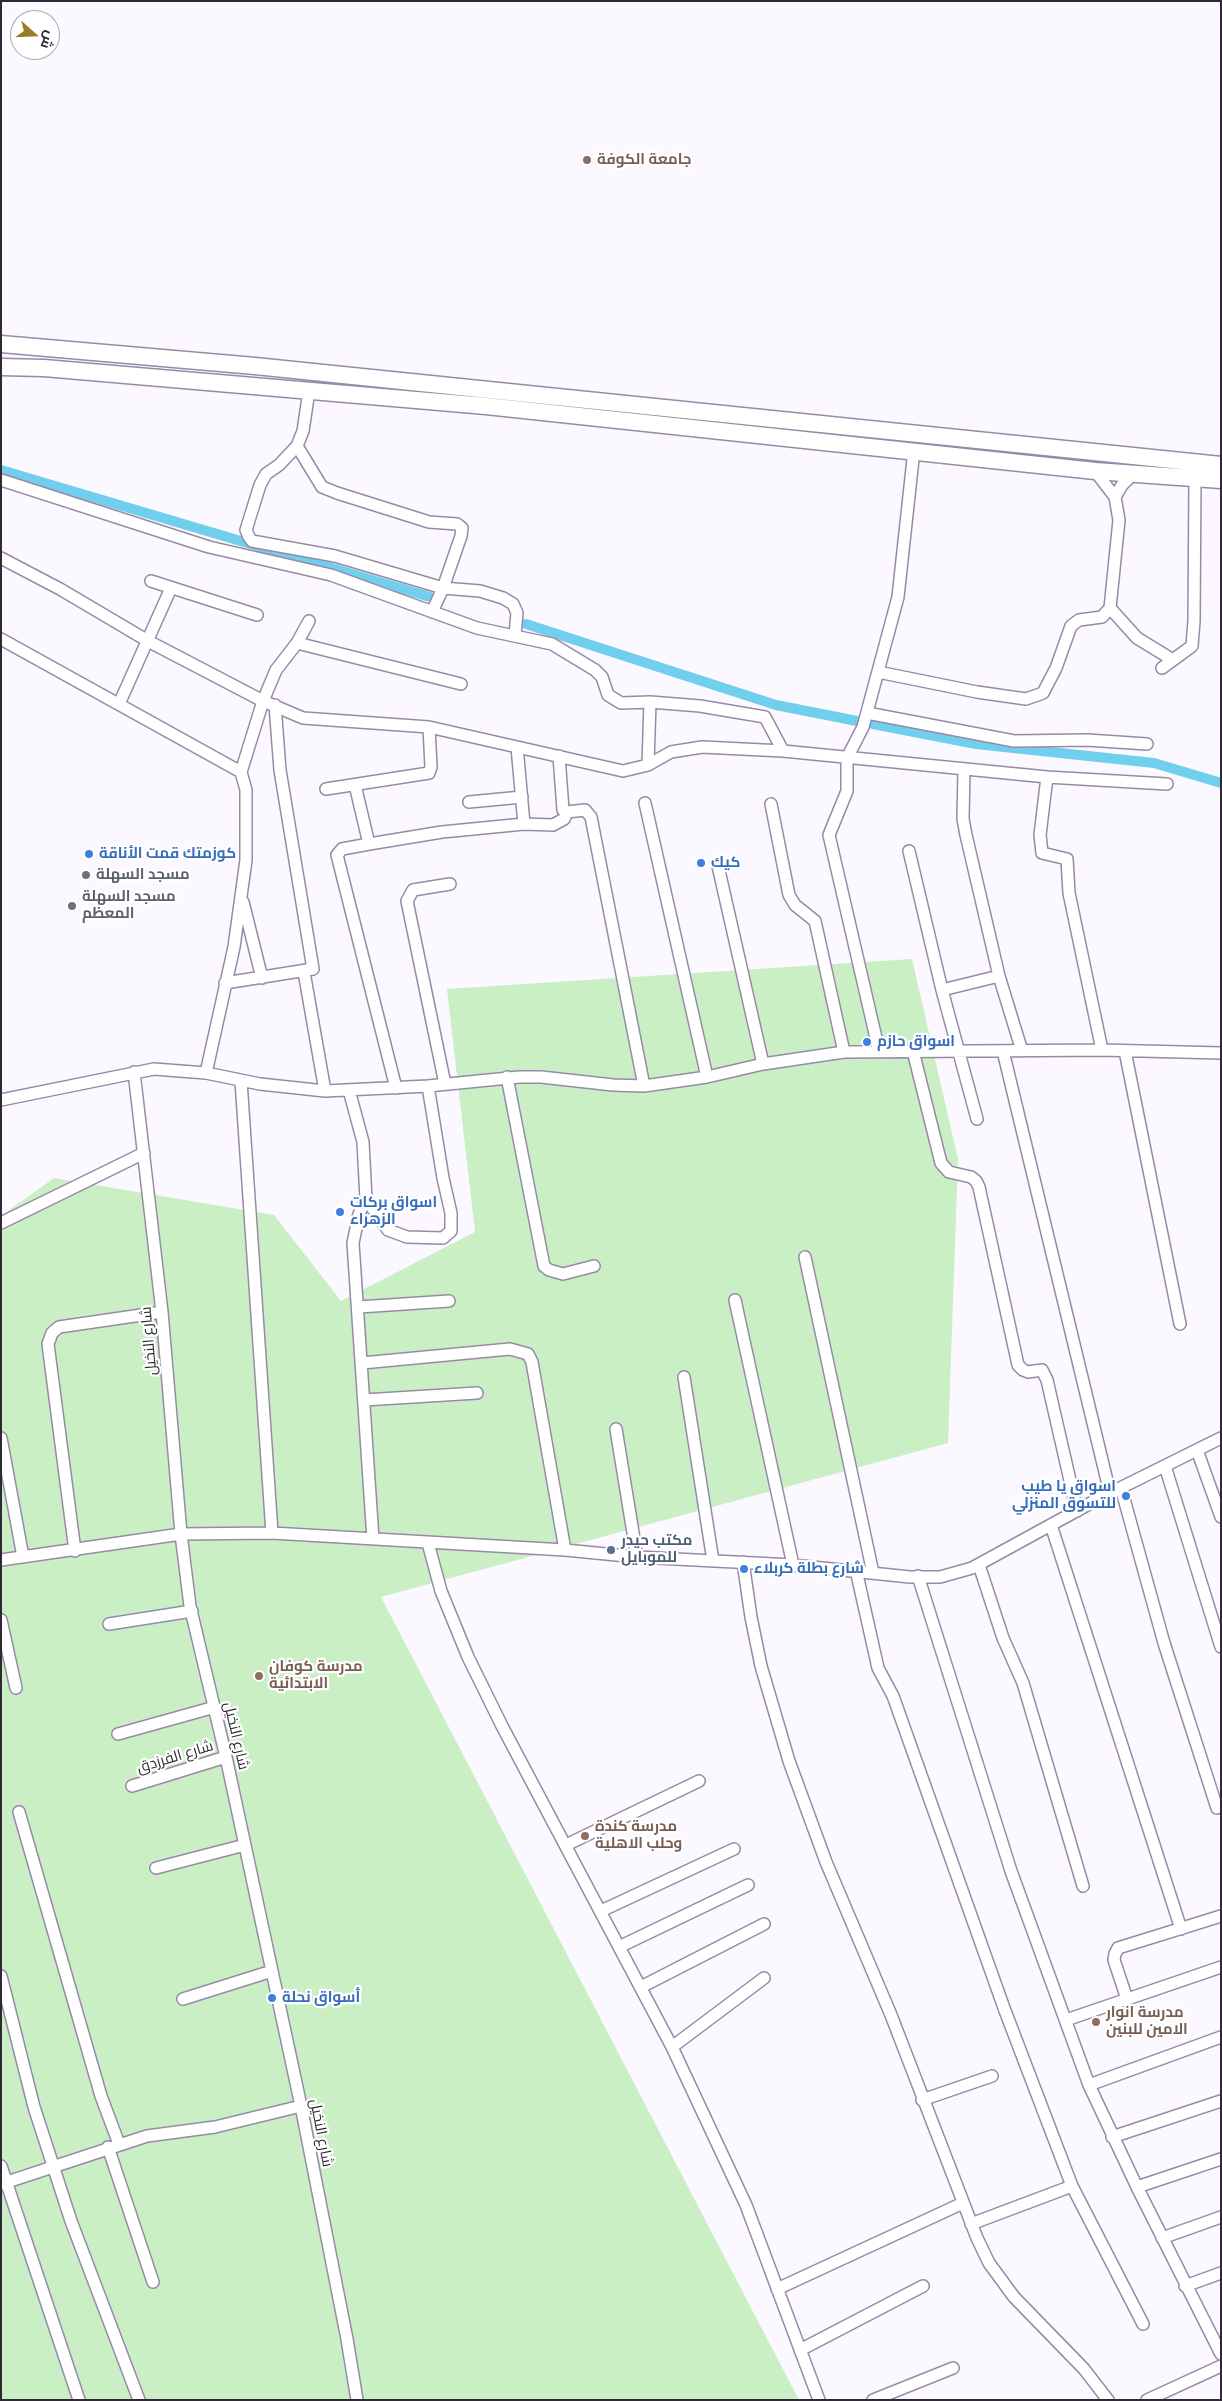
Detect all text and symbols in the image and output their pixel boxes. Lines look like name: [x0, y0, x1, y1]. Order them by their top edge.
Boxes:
north arrow: [10, 10, 60, 60]
text: ش: [37, 28, 60, 51]
place label: جامعة الكوفة: [597, 151, 691, 169]
marker: جامعة الكوفة: [581, 154, 593, 166]
place label: كوزمتك قمت الأناقة: [99, 845, 236, 863]
marker: كوزمتك قمت الأناقة: [83, 848, 95, 860]
place label: كيك: [711, 854, 740, 872]
marker: كيك: [695, 857, 707, 869]
place label: مسجد السهلة: [96, 866, 190, 884]
marker: مسجد السهلة: [80, 869, 92, 881]
place label: مسجد السهلة المعظم: [82, 888, 176, 923]
marker: مسجد السهلة المعظم: [66, 900, 78, 912]
place label: اسواق حازم: [877, 1033, 955, 1051]
marker: اسواق حازم: [861, 1036, 873, 1048]
place label: اسواق بركات الزهراء: [350, 1194, 437, 1229]
marker: اسواق بركات الزهراء: [334, 1206, 346, 1218]
street label: شارع النخيل: [137, 1306, 161, 1376]
place label: اسواق يا طيب للتسوق المنزلي: [1012, 1478, 1116, 1513]
marker: اسواق يا طيب للتسوق المنزلي: [1120, 1490, 1132, 1502]
place label: مكتب حيدر للموبايل: [621, 1532, 692, 1567]
marker: مكتب حيدر للموبايل: [605, 1544, 617, 1556]
place label: شارع بطلة كربلاء: [754, 1560, 864, 1578]
marker: شارع بطلة كربلاء: [738, 1563, 750, 1575]
place label: مدرسة كوفان الابتدائية: [269, 1658, 363, 1693]
marker: مدرسة كوفان الابتدائية: [253, 1670, 265, 1682]
street label: شارع النخيل: [219, 1700, 253, 1772]
street label: شارع الفرزدق: [135, 1737, 215, 1777]
place label: مدرسة كندة وحلب الاهلية: [595, 1818, 682, 1853]
marker: مدرسة كندة وحلب الاهلية: [579, 1830, 591, 1842]
place label: أسواق نحلة: [282, 1989, 360, 2007]
marker: أسواق نحلة: [266, 1992, 278, 2004]
place label: مدرسة انوار الامين للبنين: [1106, 2004, 1188, 2039]
marker: مدرسة انوار الامين للبنين: [1090, 2016, 1102, 2028]
street label: شارع النخيل: [306, 2097, 336, 2169]

